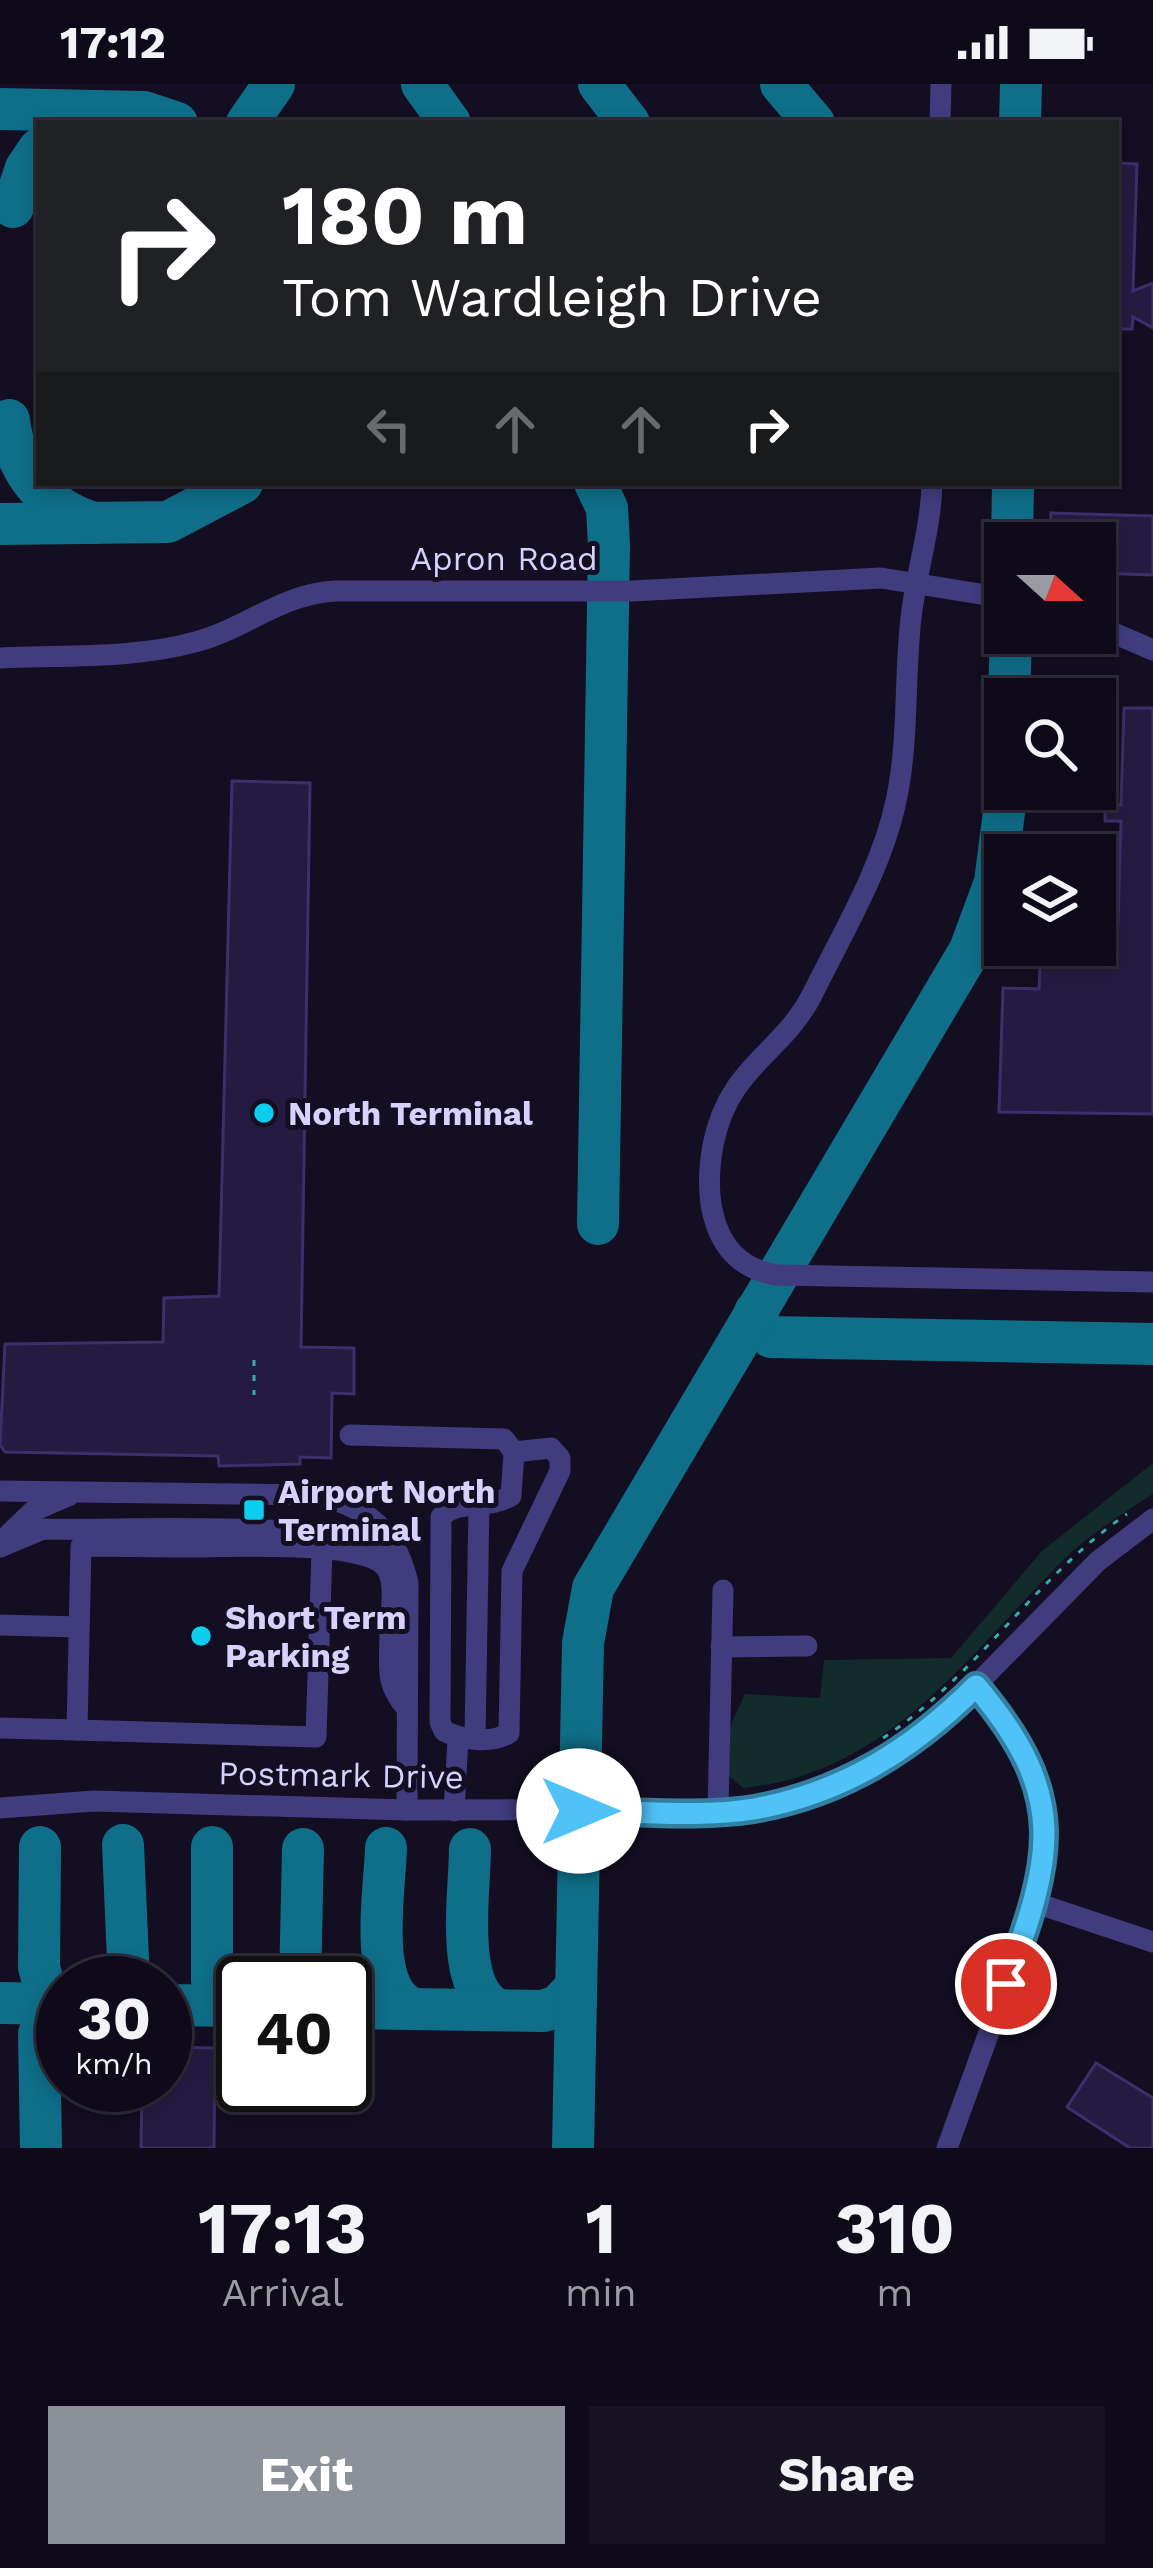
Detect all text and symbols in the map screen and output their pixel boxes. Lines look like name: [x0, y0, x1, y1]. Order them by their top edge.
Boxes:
text: 17:12: [60, 16, 166, 69]
text: 180 m: [282, 166, 528, 264]
icon: right: [84, 168, 240, 324]
text: Tom Wardleigh Drive: [282, 266, 822, 329]
icon: left: [356, 396, 422, 462]
icon: ahead: [482, 396, 548, 462]
icon: ahead: [608, 396, 674, 462]
icon: right: [734, 396, 800, 462]
north arrow: [984, 522, 1116, 654]
map controls: [984, 522, 1116, 966]
street label: Apron Road: [410, 539, 598, 578]
button: search: [984, 678, 1116, 810]
button: layers: [984, 834, 1116, 966]
place label: North Terminal: [288, 1094, 533, 1133]
marker: North Terminal: [251, 1100, 277, 1126]
place label: Airport North Terminal: [278, 1472, 495, 1549]
marker: Airport North Terminal: [241, 1497, 267, 1523]
place label: Short Term Parking: [225, 1598, 406, 1675]
marker: Short Term Parking: [188, 1623, 214, 1649]
position arrow: [516, 1748, 642, 1874]
street label: Postmark Drive: [218, 1753, 464, 1797]
pin: [955, 1933, 1057, 2035]
icon: arrive: [973, 1951, 1039, 2017]
speed limit sign: 40: [216, 1956, 372, 2112]
text: 30: [77, 1983, 151, 2054]
text: km/h: [75, 2046, 153, 2081]
text: 17:13: [198, 2186, 367, 2270]
text: 1: [585, 2186, 616, 2270]
text: 310: [835, 2186, 955, 2270]
text: Arrival: [222, 2270, 343, 2315]
text: min: [565, 2270, 637, 2315]
text: m: [876, 2270, 913, 2315]
button: Exit: [48, 2406, 565, 2544]
button: Share: [589, 2406, 1105, 2544]

